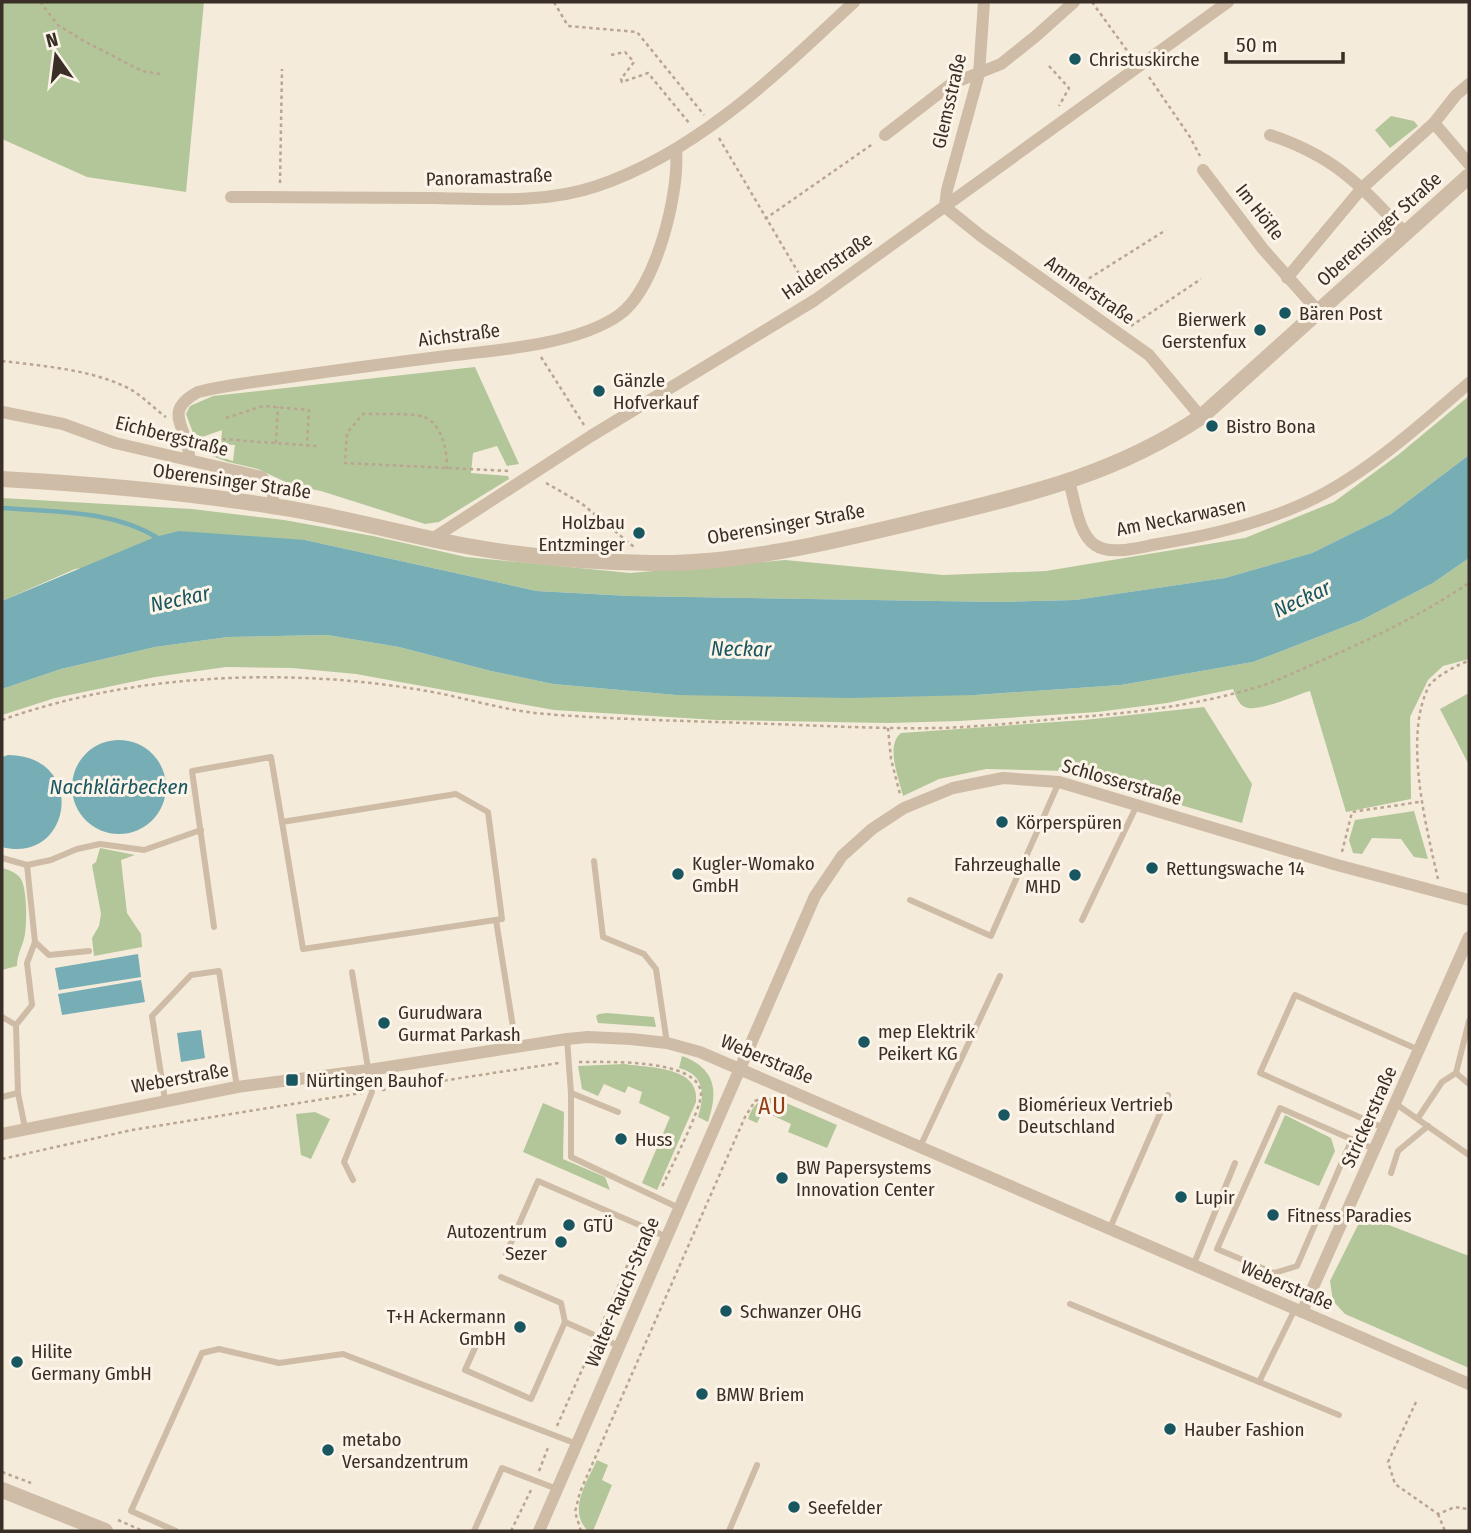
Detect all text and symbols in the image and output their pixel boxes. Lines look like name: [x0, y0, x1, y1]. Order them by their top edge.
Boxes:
north arrow: [21, 21, 91, 91]
scale bar: [1226, 21, 1343, 65]
text: N: [44, 27, 60, 53]
text: 50 m: [1236, 32, 1278, 58]
place label: Christuskirche: [1089, 48, 1200, 71]
street label: Glemsstraße: [927, 51, 971, 151]
marker: Christuskirche: [1067, 51, 1083, 67]
street label: Panoramastraße: [425, 163, 553, 191]
street label: Oberensinger Straße: [1312, 167, 1446, 291]
street label: Im Höfle: [1231, 179, 1289, 245]
street label: Haldenstraße: [777, 227, 877, 305]
street label: Ammerstraße: [1041, 251, 1139, 329]
place label: Bären Post: [1299, 302, 1383, 325]
marker: Bären Post: [1277, 305, 1293, 321]
place label: Bierwerk Gerstenfux: [1162, 308, 1247, 353]
street label: Aichstraße: [417, 319, 501, 351]
marker: Bierwerk Gerstenfux: [1252, 322, 1268, 338]
place label: Gänzle Hofverkauf: [613, 369, 700, 414]
marker: Gänzle Hofverkauf: [591, 383, 607, 399]
street label: Eichbergstraße: [113, 411, 231, 461]
place label: Bistro Bona: [1226, 415, 1316, 438]
marker: Bistro Bona: [1204, 418, 1220, 434]
street label: Oberensinger Straße: [151, 459, 313, 503]
street label: Am Neckarwasen: [1114, 493, 1248, 541]
street label: Oberensinger Straße: [705, 499, 867, 549]
place label: Holzbau Entzminger: [538, 511, 625, 556]
marker: Holzbau Entzminger: [631, 525, 647, 541]
water label: Neckar: [1269, 574, 1335, 623]
water label: Neckar: [148, 580, 213, 618]
water label: Neckar: [711, 635, 772, 663]
street label: Schlosserstraße: [1059, 754, 1185, 810]
water label: Nachklärbecken: [50, 774, 188, 800]
place label: Körperspüren: [1016, 811, 1122, 834]
marker: Körperspüren: [994, 814, 1010, 830]
place label: Kugler-Womako GmbH: [692, 852, 815, 897]
place label: Fahrzeughalle MHD: [954, 853, 1061, 898]
place label: Rettungswache 14: [1166, 857, 1305, 880]
marker: Rettungswache 14: [1144, 860, 1160, 876]
marker: Kugler-Womako GmbH: [670, 866, 686, 882]
marker: Fahrzeughalle MHD: [1067, 867, 1083, 883]
place label: Gurudwara Gurmat Parkash: [398, 1001, 521, 1046]
marker: Gurudwara Gurmat Parkash: [376, 1015, 392, 1031]
place label: mep Elektrik Peikert KG: [878, 1020, 975, 1065]
street label: Weberstraße: [717, 1029, 817, 1089]
marker: mep Elektrik Peikert KG: [856, 1034, 872, 1050]
street label: Weberstraße: [129, 1058, 231, 1098]
street label: Strickerstraße: [1336, 1063, 1402, 1171]
place label: Nürtingen Bauhof: [306, 1069, 444, 1092]
marker: Nürtingen Bauhof: [284, 1072, 300, 1088]
district label: AU: [758, 1092, 788, 1120]
place label: Biomérieux Vertrieb Deutschland: [1018, 1093, 1173, 1138]
marker: Biomérieux Vertrieb Deutschland: [996, 1107, 1012, 1123]
place label: Huss: [635, 1128, 673, 1151]
marker: Huss: [613, 1131, 629, 1147]
place label: BW Papersystems Innovation Center: [796, 1156, 935, 1201]
marker: BW Papersystems Innovation Center: [774, 1170, 790, 1186]
place label: Lupir: [1195, 1186, 1235, 1209]
marker: Lupir: [1173, 1189, 1189, 1205]
place label: Fitness Paradies: [1287, 1204, 1412, 1227]
marker: Fitness Paradies: [1265, 1207, 1281, 1223]
street label: Walter-Rauch-Straße: [580, 1214, 664, 1370]
place label: GTÜ: [583, 1214, 614, 1237]
marker: GTÜ: [561, 1217, 577, 1233]
place label: Autozentrum Sezer: [447, 1220, 547, 1265]
marker: Autozentrum Sezer: [553, 1234, 569, 1250]
street label: Weberstraße: [1237, 1255, 1337, 1315]
place label: Schwanzer OHG: [740, 1300, 861, 1323]
marker: Schwanzer OHG: [718, 1303, 734, 1319]
place label: T+H Ackermann GmbH: [387, 1305, 506, 1350]
marker: T+H Ackermann GmbH: [512, 1319, 528, 1335]
place label: Hilite Germany GmbH: [31, 1340, 152, 1385]
marker: Hilite Germany GmbH: [9, 1354, 25, 1370]
place label: BMW Briem: [716, 1383, 804, 1406]
marker: BMW Briem: [694, 1386, 710, 1402]
place label: Hauber Fashion: [1184, 1418, 1305, 1441]
marker: Hauber Fashion: [1162, 1421, 1178, 1437]
place label: metabo Versandzentrum: [342, 1428, 469, 1473]
marker: metabo Versandzentrum: [320, 1442, 336, 1458]
place label: Seefelder: [808, 1496, 883, 1519]
marker: Seefelder: [786, 1499, 802, 1515]

